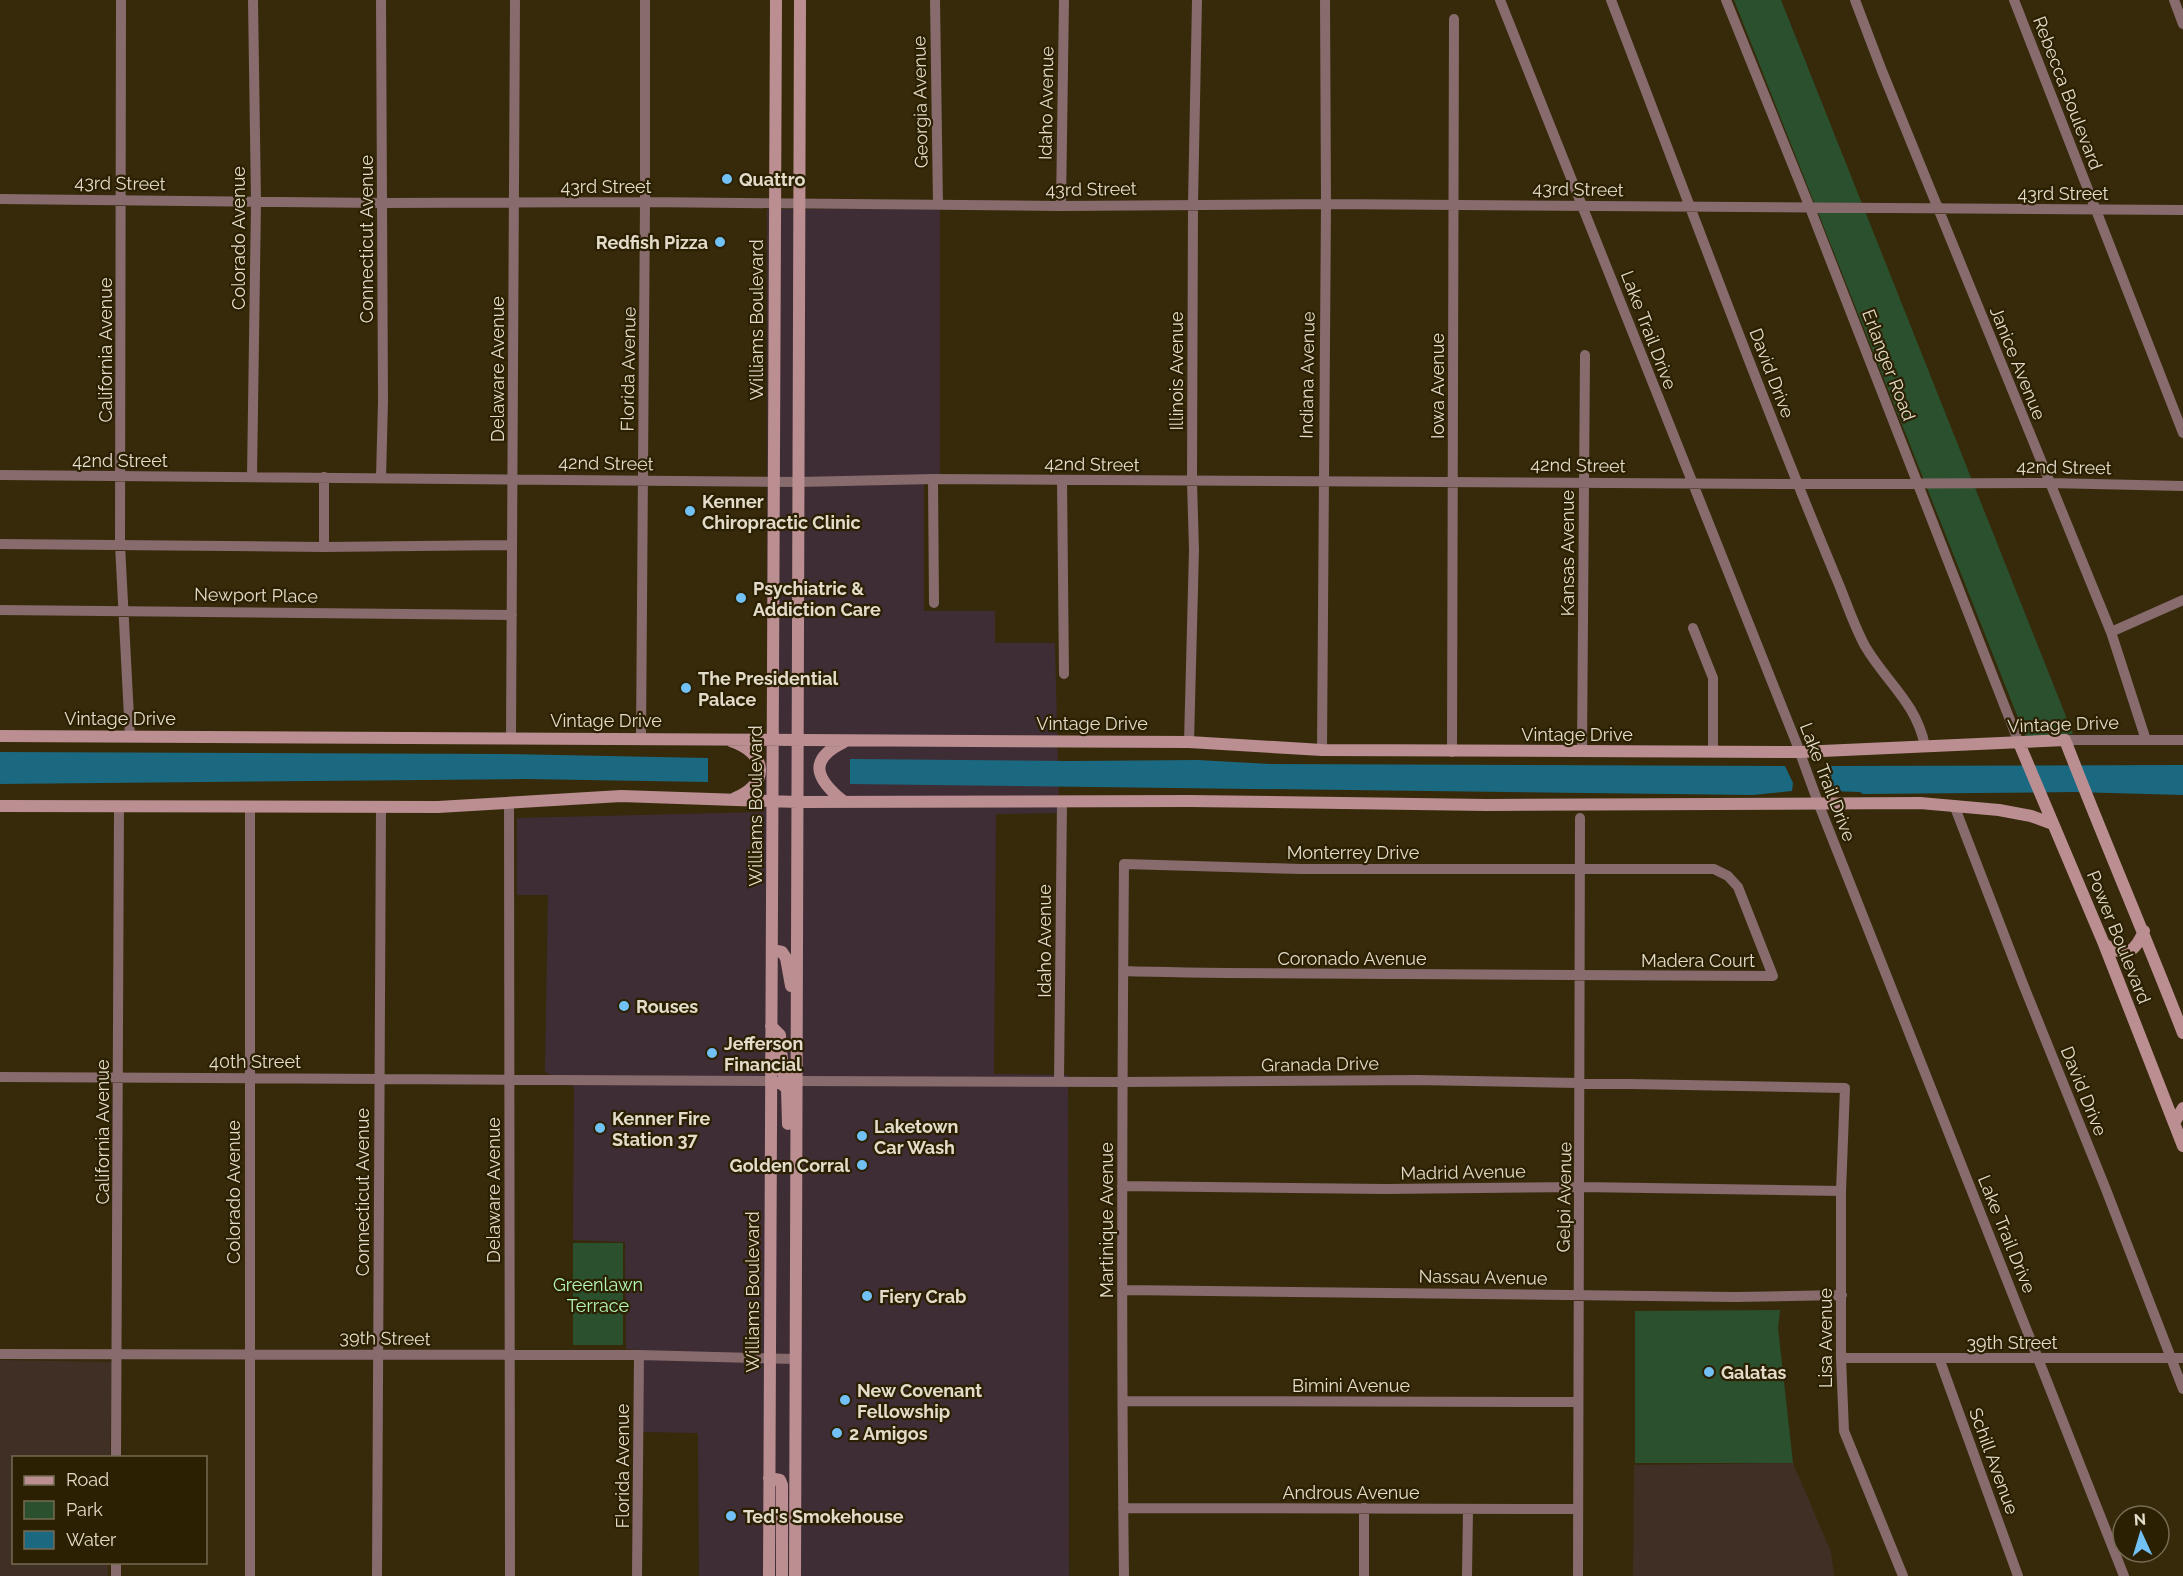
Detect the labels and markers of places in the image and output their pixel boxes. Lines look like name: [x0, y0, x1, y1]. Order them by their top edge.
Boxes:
place label: Quattro: [739, 169, 806, 190]
marker: Quattro: [720, 172, 734, 186]
place label: Redfish Pizza: [596, 232, 708, 253]
marker: Redfish Pizza: [713, 235, 727, 249]
place label: Kenner Chiropractic Clinic: [702, 491, 861, 533]
marker: Kenner Chiropractic Clinic: [683, 504, 697, 518]
place label: Psychiatric & Addiction Care: [753, 578, 881, 620]
marker: Psychiatric & Addiction Care: [734, 591, 748, 605]
place label: The Presidential Palace: [698, 668, 838, 710]
marker: The Presidential Palace: [679, 681, 693, 695]
place label: Rouses: [636, 996, 698, 1017]
marker: Rouses: [617, 999, 631, 1013]
place label: Jefferson Financial: [724, 1033, 803, 1075]
marker: Jefferson Financial: [705, 1046, 719, 1060]
place label: Kenner Fire Station 37: [612, 1108, 710, 1150]
place label: Laketown Car Wash: [874, 1116, 958, 1158]
marker: Kenner Fire Station 37: [593, 1121, 607, 1135]
marker: Laketown Car Wash: [855, 1129, 869, 1143]
place label: Golden Corral: [730, 1155, 850, 1176]
marker: Golden Corral: [855, 1158, 869, 1172]
place label: Fiery Crab: [879, 1286, 966, 1307]
marker: Fiery Crab: [860, 1289, 874, 1303]
place label: Galatas: [1721, 1362, 1787, 1383]
marker: Galatas: [1702, 1365, 1716, 1379]
place label: New Covenant Fellowship: [857, 1380, 982, 1422]
marker: New Covenant Fellowship: [838, 1393, 852, 1407]
place label: 2 Amigos: [849, 1423, 928, 1444]
marker: 2 Amigos: [830, 1426, 844, 1440]
place label: Ted's Smokehouse: [743, 1506, 904, 1527]
marker: Ted's Smokehouse: [724, 1509, 738, 1523]

